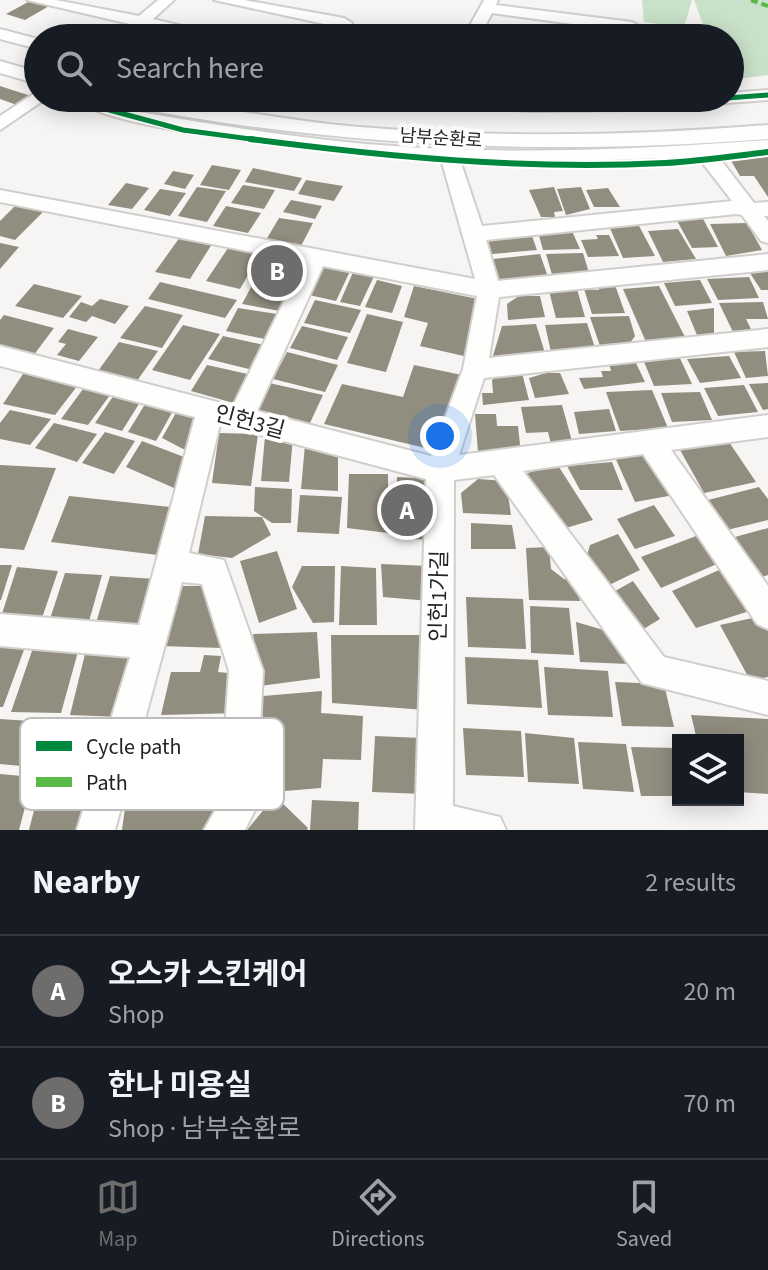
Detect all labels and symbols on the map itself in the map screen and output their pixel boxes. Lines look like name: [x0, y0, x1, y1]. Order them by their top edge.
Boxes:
street label: 남부순환로: [399, 123, 483, 154]
pin: B: [251, 241, 303, 301]
street label: 인헌3길: [211, 397, 288, 447]
your location: [420, 416, 460, 456]
pin: A: [381, 480, 433, 540]
street label: 인헌1가길: [422, 550, 456, 642]
legend: [20, 718, 284, 810]
text: Cycle path: [86, 731, 182, 763]
text: Path: [86, 767, 128, 799]

